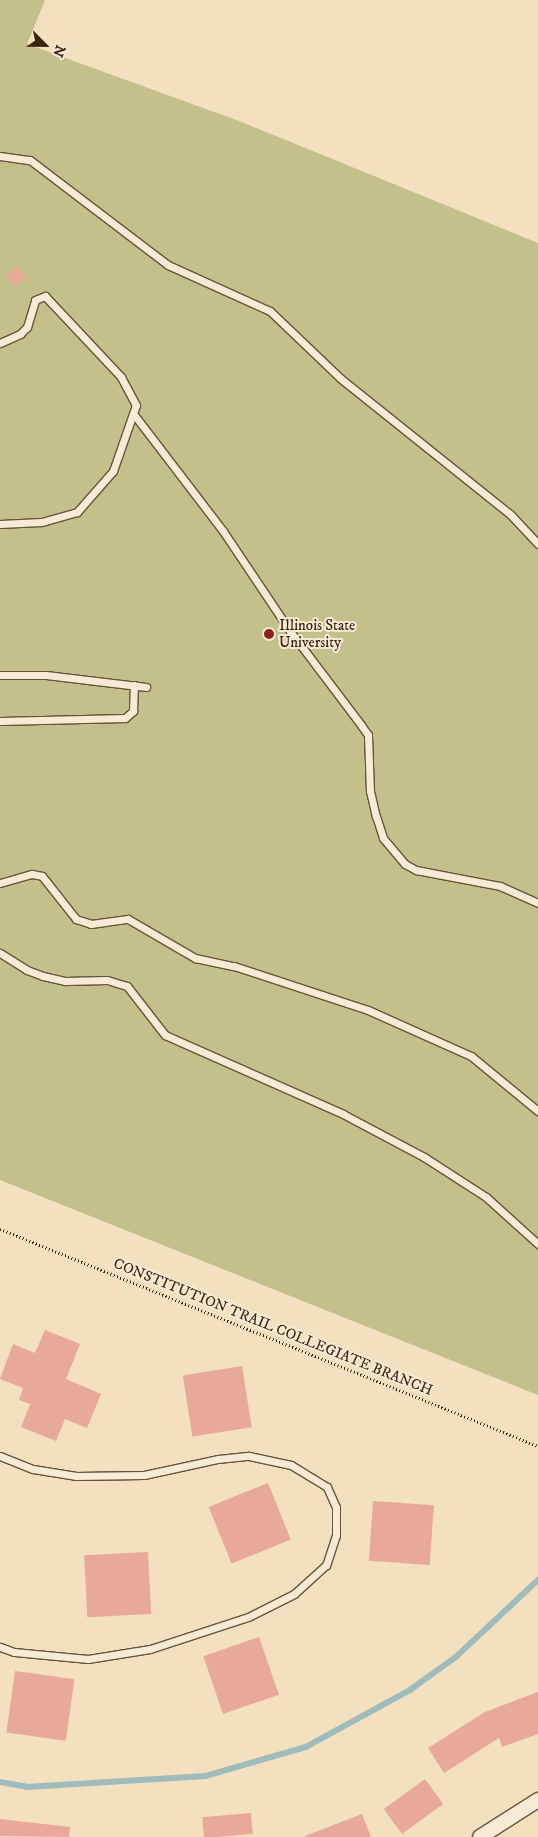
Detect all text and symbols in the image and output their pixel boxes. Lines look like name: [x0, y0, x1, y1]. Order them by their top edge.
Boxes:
north arrow: [20, 20, 70, 70]
text: N: [48, 42, 69, 60]
place label: Illinois State University: [279, 616, 355, 651]
marker: Illinois State University: [263, 628, 275, 640]
street label: CONSTITUTION TRAIL COLLEGIATE BRANCH: [111, 1254, 435, 1400]

